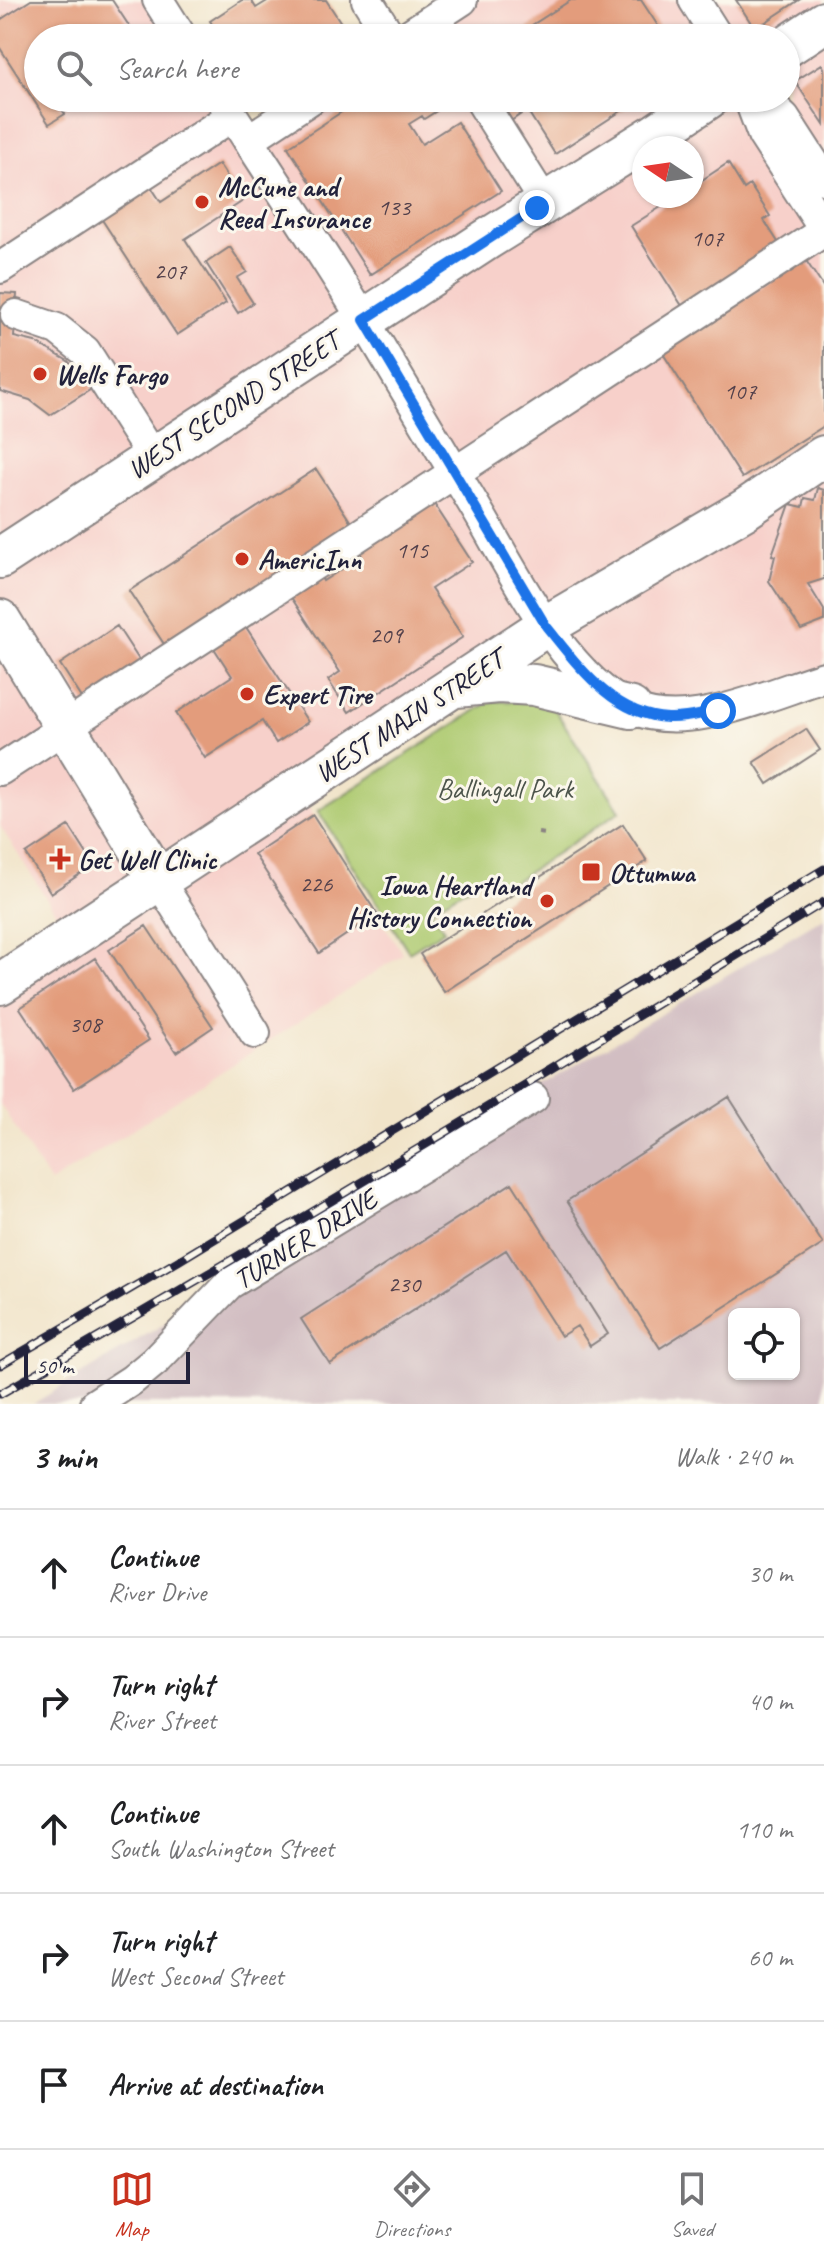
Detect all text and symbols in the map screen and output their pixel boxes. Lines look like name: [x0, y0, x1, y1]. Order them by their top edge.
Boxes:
search box: [24, 24, 800, 112]
icon: search: [52, 46, 96, 90]
text: Search here: [116, 49, 238, 87]
north arrow: [632, 136, 704, 208]
place label: McCune and Reed Insurance: [218, 169, 372, 236]
route end: [519, 190, 555, 226]
house number: 133: [378, 192, 412, 222]
marker: McCune and Reed Insurance: [193, 193, 211, 211]
house number: 107: [691, 223, 724, 253]
house number: 207: [154, 256, 187, 286]
street label: WEST SECOND STREET: [121, 320, 351, 486]
place label: Wells Fargo: [56, 357, 169, 392]
marker: Wells Fargo: [31, 365, 49, 383]
house number: 107: [724, 376, 757, 406]
house number: 115: [396, 535, 429, 565]
place label: AmericInn: [258, 542, 362, 577]
marker: AmericInn: [233, 550, 251, 568]
house number: 209: [370, 620, 404, 650]
street label: WEST MAIN STREET: [308, 638, 516, 790]
place label: Expert Tire: [263, 677, 374, 712]
marker: Expert Tire: [238, 685, 256, 703]
route start: [700, 693, 736, 729]
park label: Ballingall Park: [437, 771, 575, 806]
place label: Get Well Clinic: [78, 842, 218, 877]
marker: Get Well Clinic: [49, 848, 71, 870]
place label: Ottumwa: [609, 855, 697, 890]
marker: Ottumwa: [580, 861, 602, 883]
place label: Iowa Heartland History Connection: [347, 868, 536, 935]
house number: 226: [300, 869, 333, 899]
marker: Iowa Heartland History Connection: [538, 892, 556, 910]
house number: 308: [69, 1009, 103, 1039]
street label: TURNER DRIVE: [227, 1180, 386, 1297]
house number: 230: [388, 1269, 422, 1299]
map controls: [728, 1308, 800, 1380]
button: locate: [728, 1308, 800, 1380]
scale bar: [24, 1348, 190, 1384]
text: 50 m: [36, 1352, 73, 1380]
text: 3 min: [32, 1435, 97, 1478]
text: Walk · 240 m: [675, 1440, 792, 1473]
text: Continue: [108, 1538, 198, 1576]
icon: ahead: [32, 1551, 76, 1595]
text: 30 m: [748, 1557, 792, 1590]
text: River Drive: [108, 1576, 206, 1609]
text: Turn right: [108, 1666, 213, 1704]
icon: right: [32, 1679, 76, 1723]
text: 40 m: [748, 1685, 792, 1718]
text: River Street: [108, 1704, 216, 1737]
text: Continue: [108, 1794, 198, 1832]
icon: ahead: [32, 1807, 76, 1851]
text: 110 m: [736, 1813, 792, 1846]
text: South Washington Street: [108, 1832, 334, 1865]
text: Turn right: [108, 1922, 213, 1960]
icon: right: [32, 1935, 76, 1979]
text: 60 m: [748, 1941, 792, 1974]
text: West Second Street: [108, 1960, 283, 1993]
icon: arrive: [32, 2063, 76, 2107]
text: Arrive at destination: [108, 2066, 323, 2104]
tab: Map: [110, 2167, 154, 2243]
tab: Directions: [374, 2167, 450, 2243]
tab: Saved: [670, 2167, 714, 2243]

